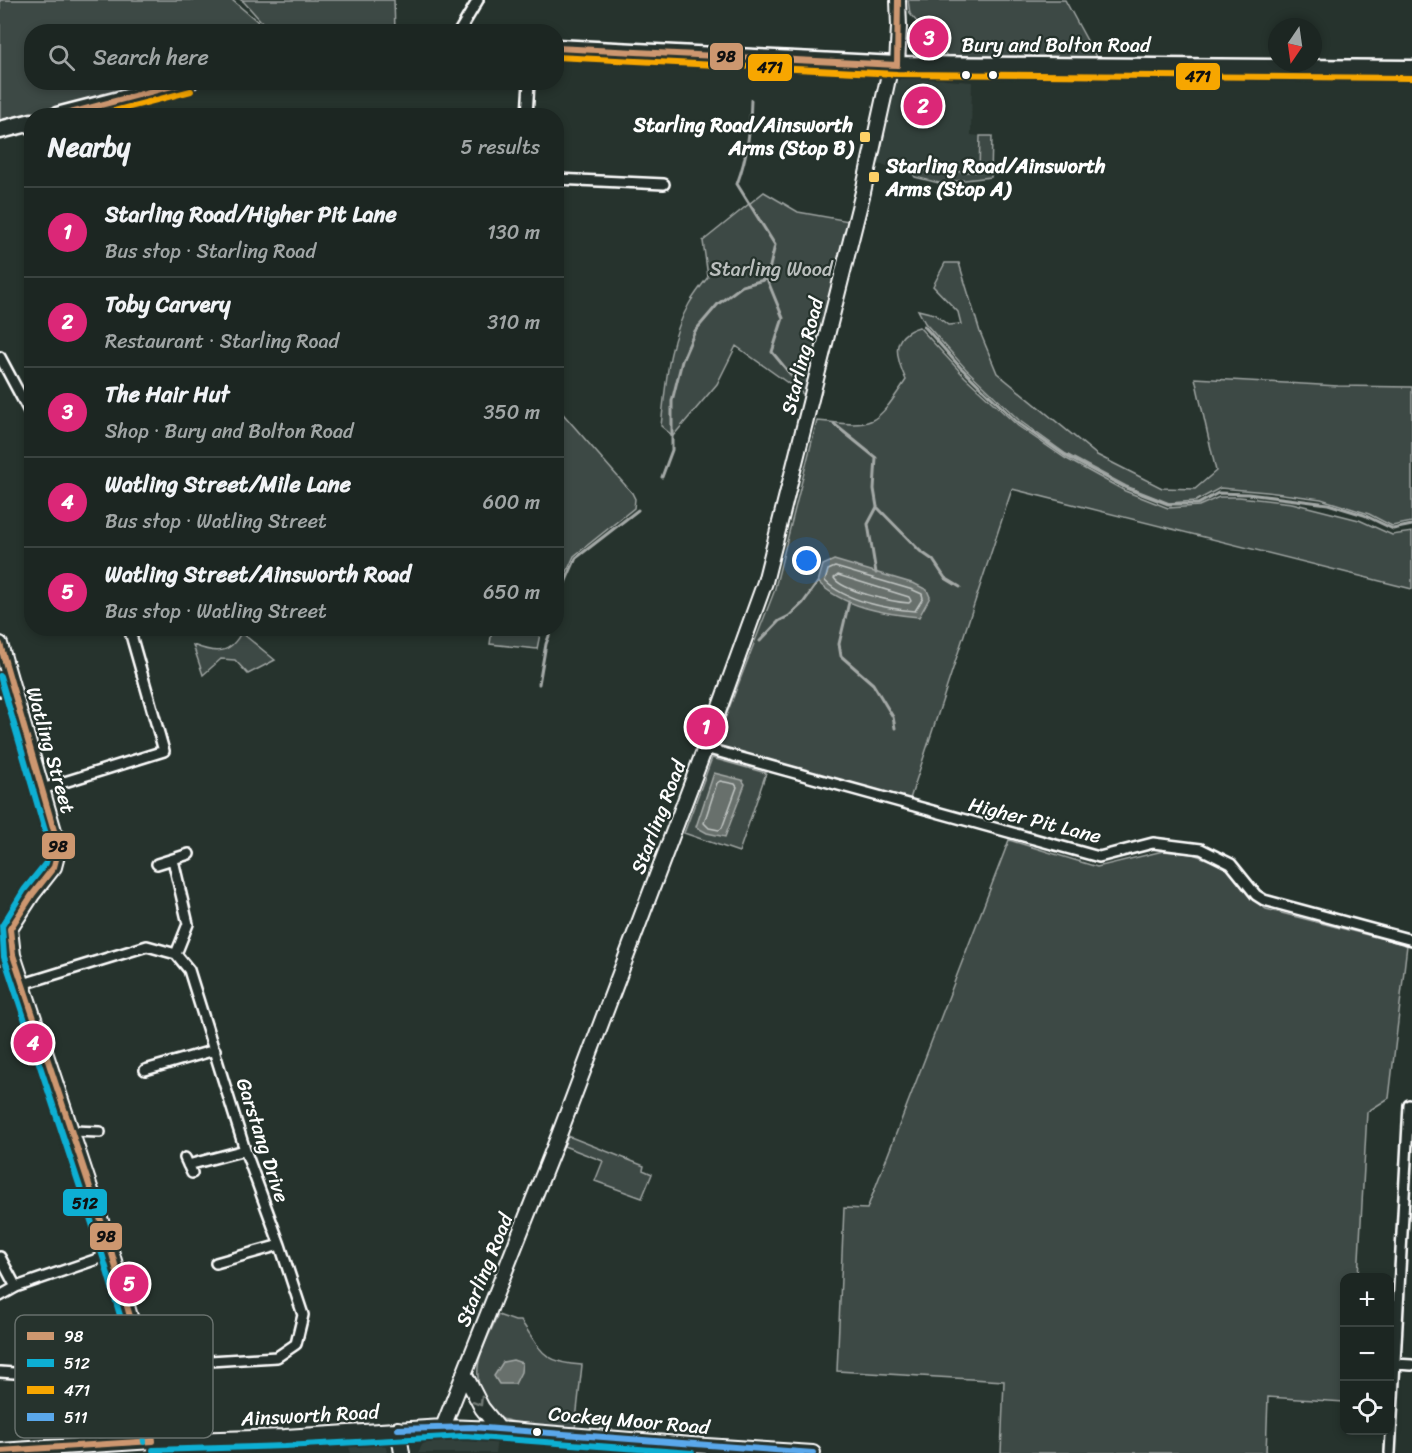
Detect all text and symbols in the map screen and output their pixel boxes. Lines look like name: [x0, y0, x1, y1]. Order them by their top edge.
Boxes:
pin: 3: [910, 15, 948, 60]
north arrow: [1268, 18, 1322, 72]
search box: [24, 24, 564, 90]
street label: Bury and Bolton Road: [961, 28, 1152, 63]
text: Search here: [93, 38, 209, 77]
icon: search: [45, 41, 78, 74]
line badge: 98: [709, 42, 744, 71]
text: 98: [716, 42, 736, 71]
line badge: 471: [747, 53, 793, 82]
text: 471: [756, 53, 783, 82]
line badge: 471: [1175, 62, 1221, 91]
text: 471: [1184, 62, 1211, 91]
unlabelled marker: [960, 69, 972, 81]
unlabelled marker: [987, 69, 999, 81]
pin: 2: [904, 84, 942, 128]
place label: Starling Road/Ainsworth Arms (Stop B): [633, 108, 855, 166]
text: Nearby: [48, 124, 130, 170]
text: 5 results: [461, 130, 540, 165]
marker: Starling Road/Ainsworth Arms (Stop B): [858, 130, 872, 144]
place label: Starling Road/Ainsworth Arms (Stop A): [885, 149, 1106, 207]
marker: Starling Road/Ainsworth Arms (Stop A): [867, 170, 881, 184]
text: Starling Road/Higher Pit Lane: [105, 195, 397, 234]
text: 1: [63, 215, 72, 250]
text: 130 m: [487, 215, 540, 250]
text: Bus stop · Starling Road: [105, 234, 316, 269]
park label: Starling Wood: [710, 252, 834, 287]
text: Toby Carvery: [105, 285, 231, 324]
street label: Starling Road: [771, 293, 834, 418]
text: 2: [62, 305, 73, 340]
text: 310 m: [487, 305, 540, 340]
text: Restaurant · Starling Road: [105, 324, 339, 359]
text: The Hair Hut: [105, 375, 229, 414]
text: 3: [62, 395, 73, 430]
text: 350 m: [484, 395, 540, 430]
text: Shop · Bury and Bolton Road: [105, 414, 354, 449]
text: Watling Street/Mile Lane: [105, 465, 351, 504]
text: 4: [61, 485, 74, 520]
text: 600 m: [483, 485, 540, 520]
text: Bus stop · Watling Street: [105, 504, 327, 539]
your location: [792, 546, 821, 575]
text: Watling Street/Ainsworth Road: [105, 555, 411, 594]
text: 5: [61, 575, 74, 610]
text: 650 m: [483, 575, 540, 610]
text: Bus stop · Watling Street: [105, 594, 327, 629]
street label: Watling Street: [16, 683, 85, 818]
pin: 1: [686, 704, 726, 750]
street label: Starling Road: [621, 754, 697, 879]
street label: Higher Pit Lane: [965, 787, 1105, 854]
line badge: 98: [41, 832, 76, 860]
text: 98: [48, 832, 68, 861]
pin: 4: [14, 1020, 52, 1066]
street label: Garstang Drive: [226, 1073, 299, 1207]
line badge: 512: [62, 1188, 108, 1217]
text: 512: [72, 1189, 99, 1218]
street label: Starling Road: [446, 1207, 524, 1332]
line badge: 98: [89, 1222, 123, 1251]
text: 98: [96, 1222, 116, 1251]
pin: 5: [110, 1262, 148, 1306]
map controls: [1340, 1273, 1394, 1435]
button: +: [1340, 1273, 1394, 1327]
legend: [15, 1315, 213, 1438]
text: 98: [64, 1322, 84, 1351]
button: −: [1340, 1327, 1394, 1381]
text: 512: [64, 1349, 90, 1378]
text: 471: [64, 1376, 90, 1405]
button: locate: [1340, 1381, 1394, 1435]
street label: Ainsworth Road: [239, 1394, 381, 1437]
one-way arrow: [472, 1396, 484, 1406]
street label: Cockey Moor Road: [547, 1396, 712, 1445]
text: 511: [64, 1403, 88, 1432]
unlabelled marker: [531, 1426, 543, 1438]

